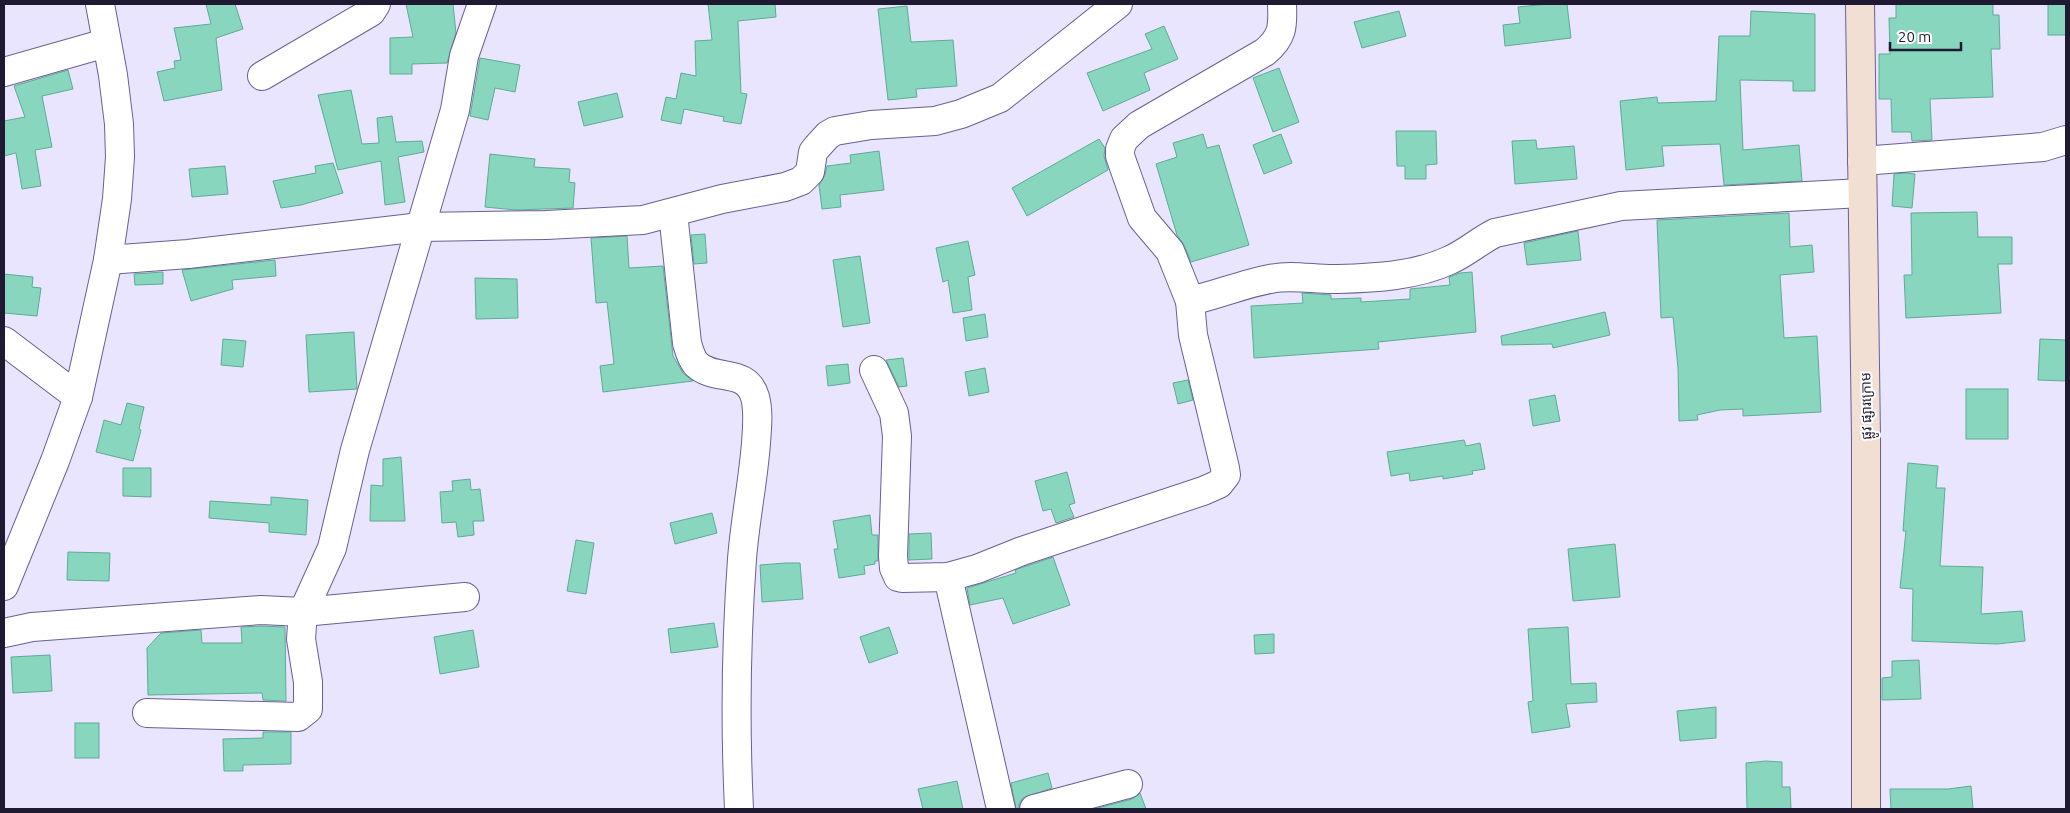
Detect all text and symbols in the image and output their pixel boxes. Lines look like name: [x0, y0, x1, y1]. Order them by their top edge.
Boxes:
scale bar: [1890, 20, 1961, 52]
text: 20 m: [1898, 28, 1931, 45]
street label: ផ្លូវ ផ្សារក្រោម: [1857, 372, 1879, 440]

